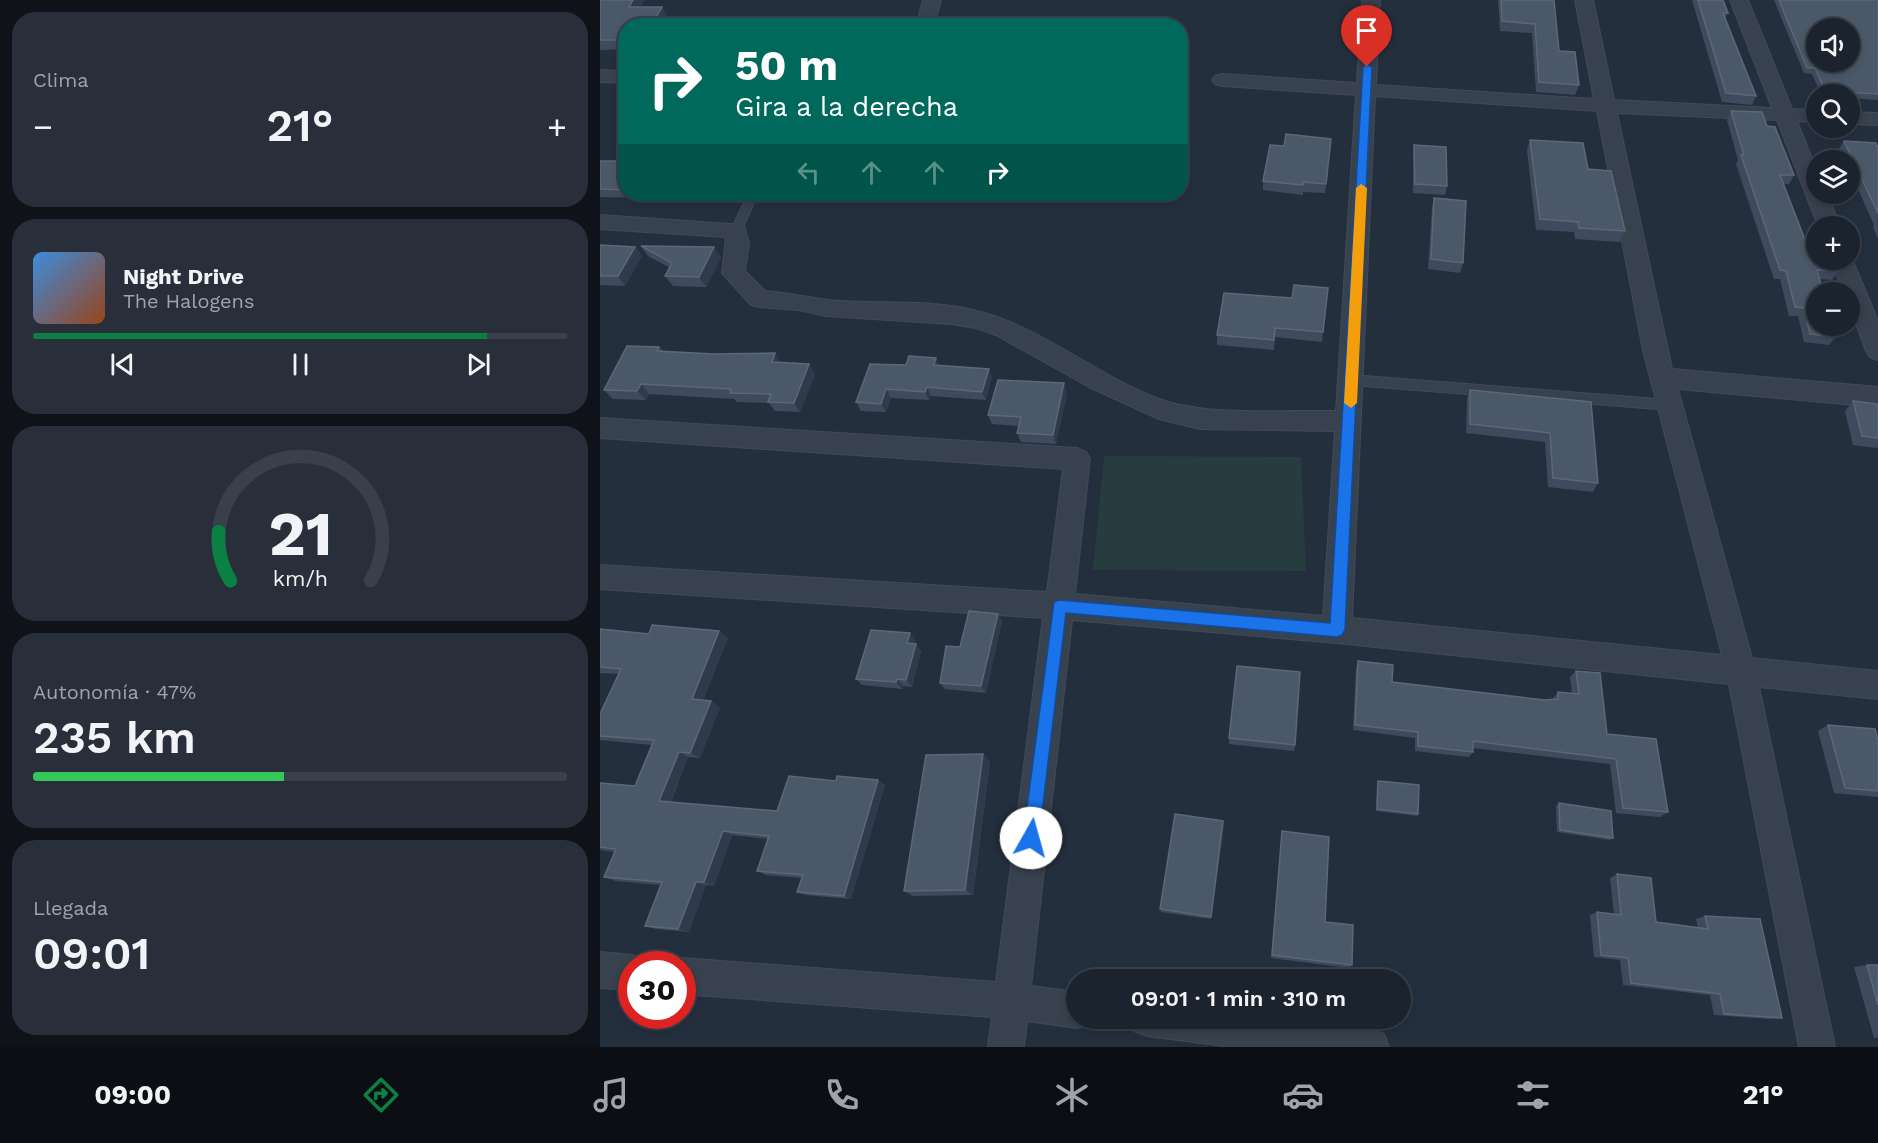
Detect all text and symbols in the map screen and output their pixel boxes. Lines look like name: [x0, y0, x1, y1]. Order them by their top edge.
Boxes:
pin: [1341, 5, 1392, 67]
icon: arrive: [1350, 14, 1383, 47]
map controls: [1806, 18, 1860, 336]
button: sound: [1806, 18, 1860, 72]
text: 50 m: [735, 41, 838, 90]
icon: right: [636, 42, 714, 120]
text: Clima: [33, 68, 89, 92]
button: search: [1806, 84, 1860, 138]
text: Gira a la derecha: [735, 91, 958, 123]
text: 21°: [266, 99, 334, 152]
text: −: [33, 107, 53, 146]
text: +: [547, 107, 567, 146]
button: layers: [1806, 150, 1860, 204]
icon: left: [792, 156, 825, 189]
icon: ahead: [855, 156, 888, 189]
icon: ahead: [918, 156, 951, 189]
icon: right: [981, 156, 1014, 189]
button: +: [1806, 216, 1860, 270]
text: Night Drive: [123, 264, 244, 289]
button: −: [1806, 282, 1860, 336]
text: The Halogens: [123, 289, 255, 313]
icon: previous: [106, 348, 139, 381]
icon: pause: [284, 348, 317, 381]
icon: next: [462, 348, 495, 381]
text: 21: [268, 497, 332, 570]
text: km/h: [272, 566, 328, 591]
text: Autonomía · 47%: [33, 680, 196, 704]
text: 235 km: [33, 711, 196, 764]
position arrow: [999, 806, 1063, 870]
text: Llegada: [33, 896, 108, 920]
text: 09:01: [33, 927, 150, 980]
speed limit sign: 30: [618, 951, 696, 1029]
text: 09:01 · 1 min · 310 m: [1131, 986, 1346, 1011]
icon: directions: [360, 1074, 402, 1116]
icon: music: [590, 1074, 632, 1116]
icon: phone: [821, 1074, 863, 1116]
icon: climate: [1051, 1074, 1093, 1116]
icon: car: [1282, 1074, 1324, 1116]
icon: filters: [1512, 1074, 1554, 1116]
text: 09:00: [94, 1079, 171, 1111]
text: 21°: [1743, 1079, 1784, 1111]

